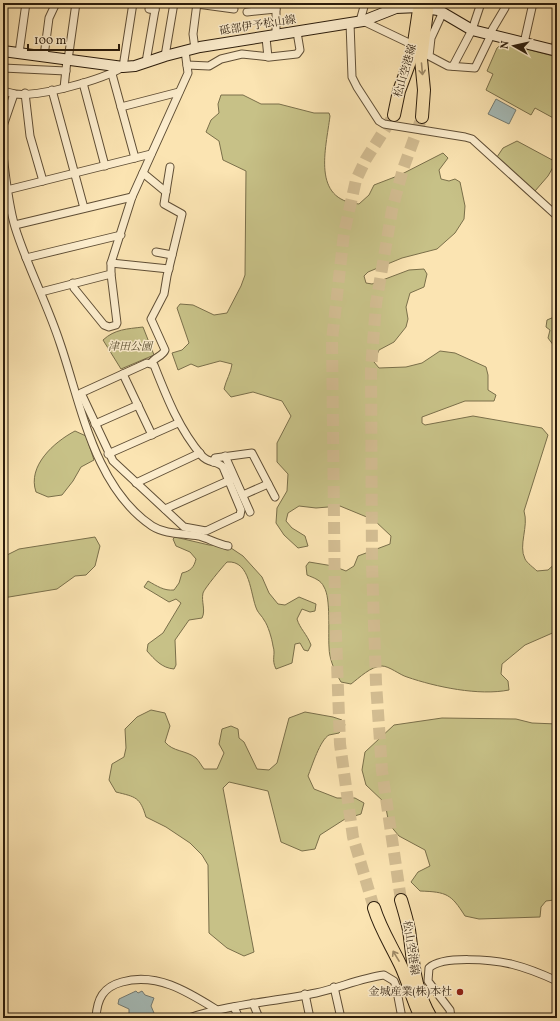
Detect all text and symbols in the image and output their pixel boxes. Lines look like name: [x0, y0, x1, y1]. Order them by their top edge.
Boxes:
street label: 砥部伊予松山線: [219, 13, 297, 39]
scale bar: [28, 26, 119, 52]
north arrow: [494, 26, 534, 66]
text: 100 m: [34, 33, 67, 49]
text: N: [498, 40, 514, 50]
street label: 松山空港線: [391, 42, 421, 100]
one-way arrow: [418, 63, 426, 76]
park label: 津田公園: [108, 340, 154, 355]
street label: 松山空港線: [398, 920, 422, 976]
one-way arrow: [392, 950, 400, 962]
place label: 金城産業(株)本社: [369, 985, 452, 1000]
marker: 金城産業(株)本社: [455, 987, 465, 997]

